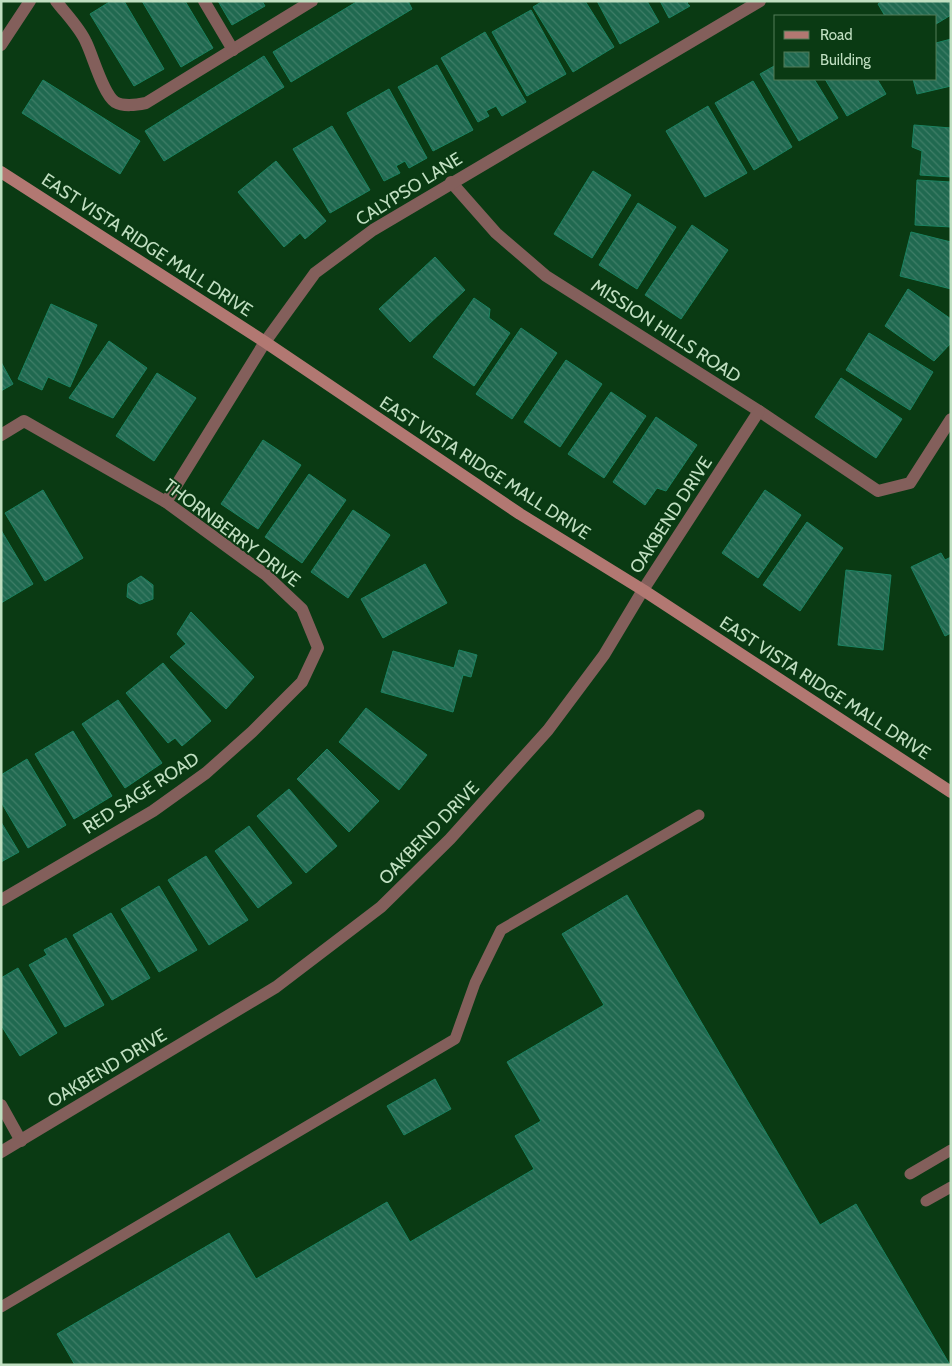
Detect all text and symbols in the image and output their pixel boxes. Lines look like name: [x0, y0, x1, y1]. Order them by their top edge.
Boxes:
legend: [774, 15, 937, 80]
text: Road: [820, 26, 853, 44]
text: Building: [820, 51, 871, 69]
street label: CALYPSO LANE: [352, 148, 466, 230]
street label: EAST VISTA RIDGE MALL DRIVE: [37, 169, 257, 321]
street label: MISSION HILLS ROAD: [587, 274, 745, 388]
street label: EAST VISTA RIDGE MALL DRIVE: [375, 392, 595, 544]
street label: OAKBEND DRIVE: [625, 452, 717, 578]
street label: THORNBERRY DRIVE: [159, 474, 305, 592]
street label: EAST VISTA RIDGE MALL DRIVE: [715, 612, 935, 764]
street label: RED SAGE ROAD: [79, 747, 203, 839]
street label: OAKBEND DRIVE: [374, 777, 484, 889]
street label: OAKBEND DRIVE: [43, 1024, 171, 1112]

